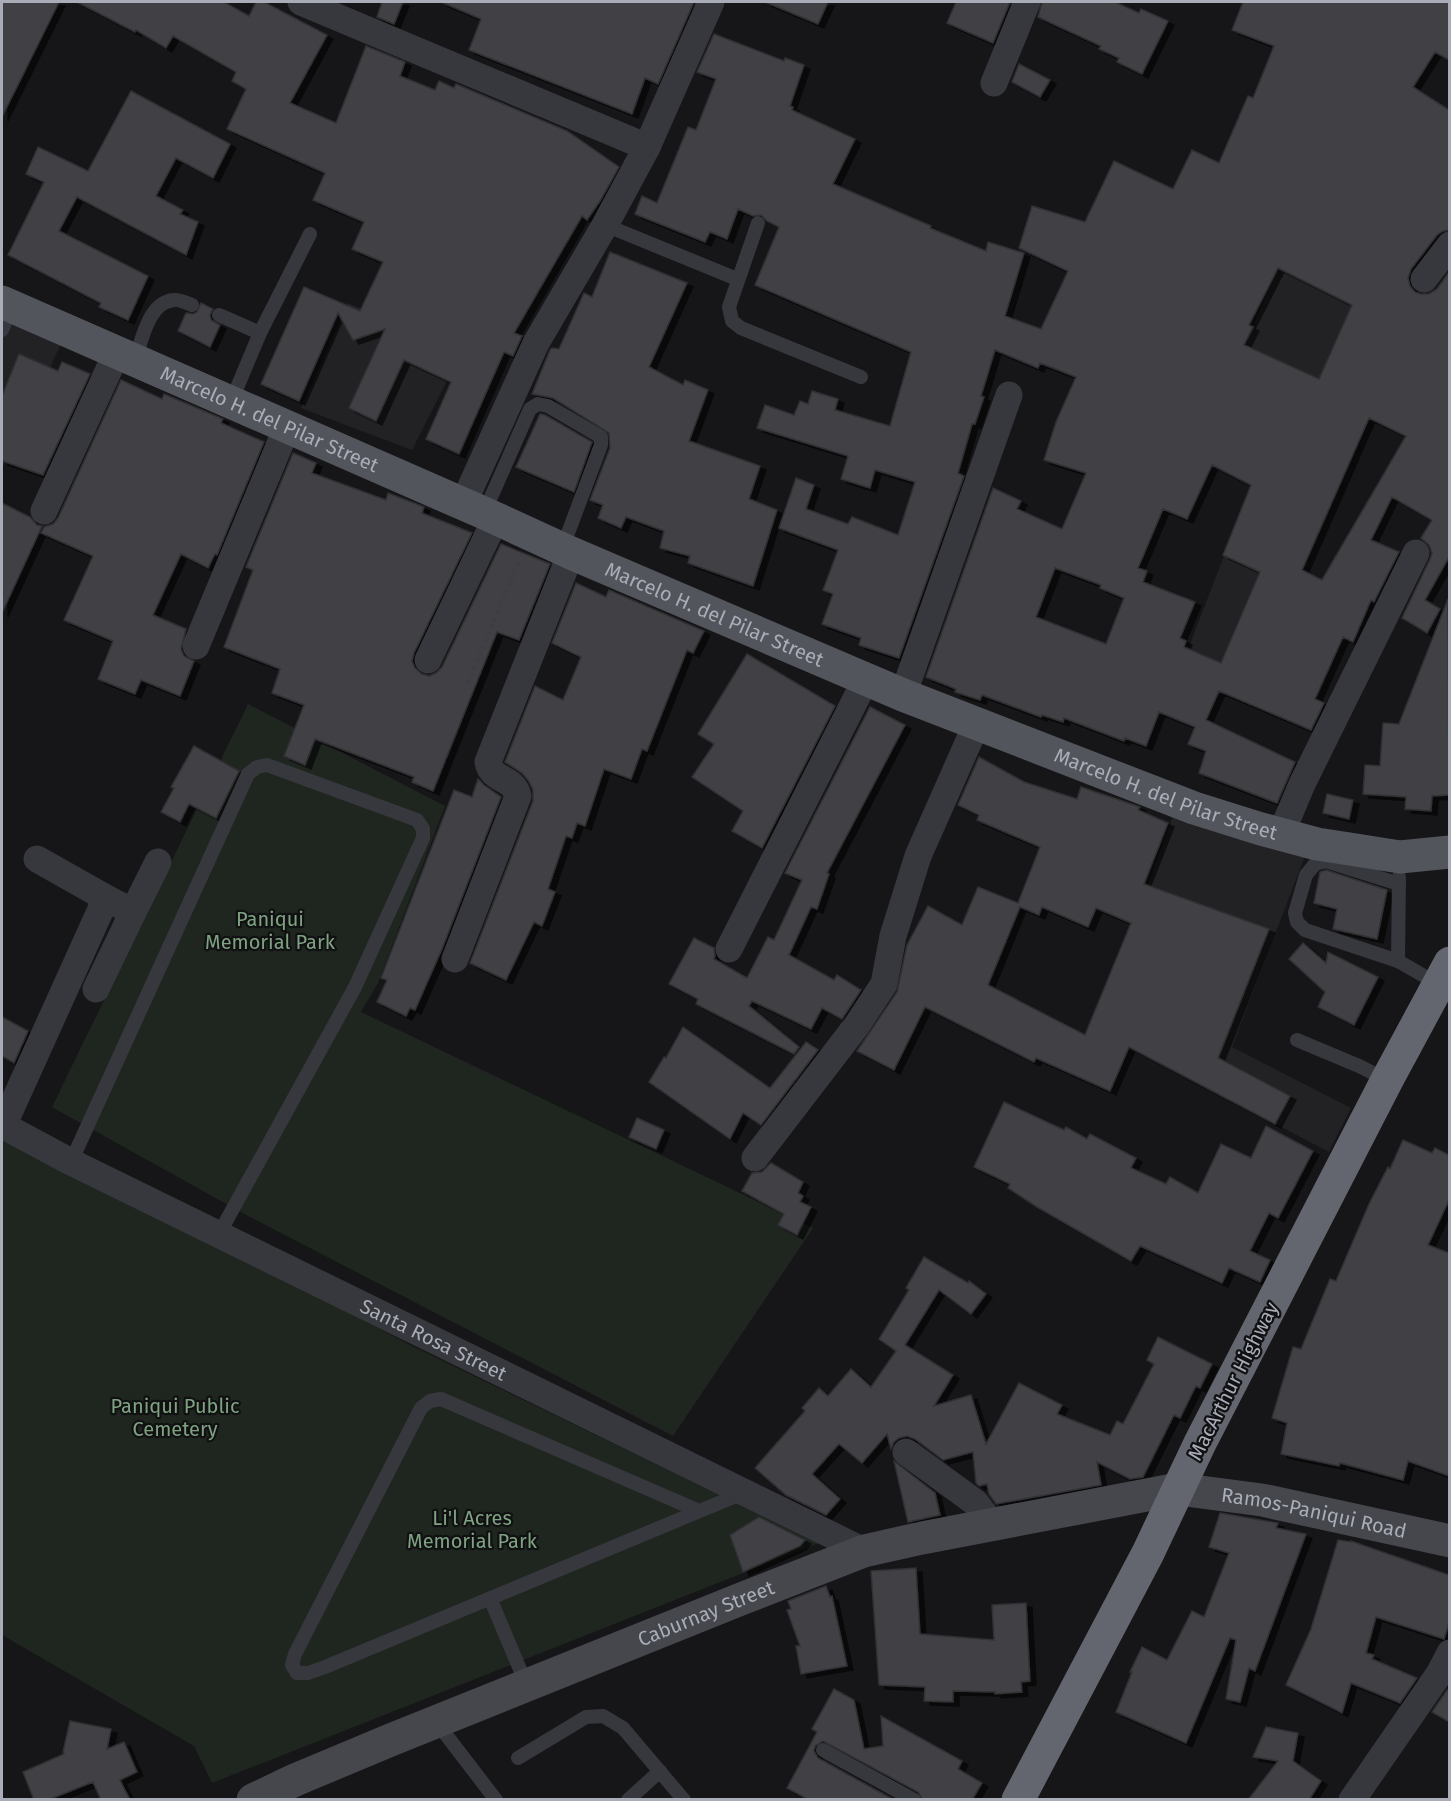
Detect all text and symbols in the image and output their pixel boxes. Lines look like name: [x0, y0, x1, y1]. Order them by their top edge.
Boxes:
street label: Marcelo H. del Pilar Street: [157, 361, 383, 478]
street label: Marcelo H. del Pilar Street: [602, 557, 828, 672]
street label: Marcelo H. del Pilar Street: [1051, 743, 1281, 845]
park label: Paniqui Memorial Park: [205, 907, 336, 954]
street label: Santa Rosa Street: [356, 1294, 511, 1386]
street label: MacArthur Highway: [1183, 1298, 1283, 1464]
park label: Paniqui Public Cemetery: [111, 1394, 239, 1441]
street label: Ramos-Paniqui Road: [1220, 1483, 1409, 1543]
park label: Li'l Acres Memorial Park: [407, 1506, 538, 1553]
street label: Caburnay Street: [634, 1575, 778, 1651]

